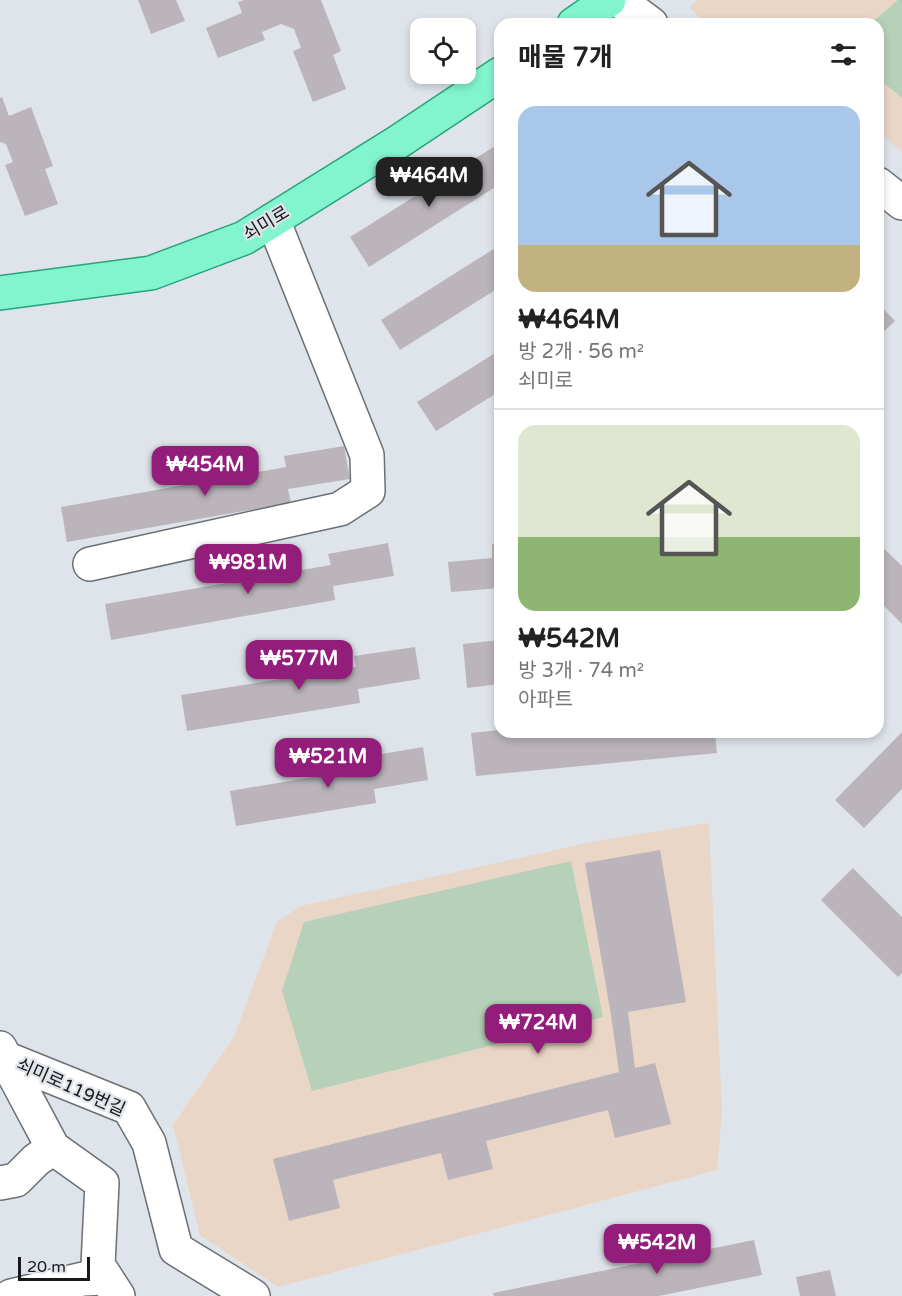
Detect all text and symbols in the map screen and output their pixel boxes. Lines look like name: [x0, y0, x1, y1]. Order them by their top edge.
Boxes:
map controls: [410, 18, 476, 84]
button: locate: [410, 18, 476, 84]
icon: filters: [827, 38, 860, 71]
text: 매물 7개: [518, 42, 613, 73]
icon: home: [635, 145, 743, 253]
pin: ₩464M: [387, 157, 471, 208]
text: ₩464M: [390, 164, 468, 188]
street label: 쇠미로: [239, 201, 293, 245]
text: ₩464M: [518, 304, 620, 335]
text: 방 2개 · 56 m²: [518, 340, 644, 364]
text: 쇠미로: [518, 369, 573, 393]
pin: ₩454M: [163, 446, 247, 497]
text: ₩454M: [166, 453, 244, 477]
icon: home: [635, 464, 743, 572]
pin: ₩981M: [206, 544, 290, 595]
text: ₩981M: [209, 551, 287, 575]
text: ₩542M: [518, 623, 620, 654]
pin: ₩577M: [257, 640, 341, 691]
text: ₩577M: [260, 647, 338, 671]
text: 방 3개 · 74 m²: [518, 659, 644, 683]
text: 아파트: [518, 688, 573, 712]
pin: ₩521M: [286, 738, 370, 789]
text: ₩521M: [289, 745, 367, 769]
pin: ₩724M: [496, 1004, 580, 1055]
text: ₩724M: [499, 1011, 577, 1035]
street label: 쇠미로119번길: [13, 1053, 129, 1121]
pin: ₩542M: [615, 1224, 699, 1275]
text: ₩542M: [618, 1231, 696, 1255]
scale bar: [18, 1254, 90, 1282]
text: 20 m: [27, 1257, 66, 1277]

